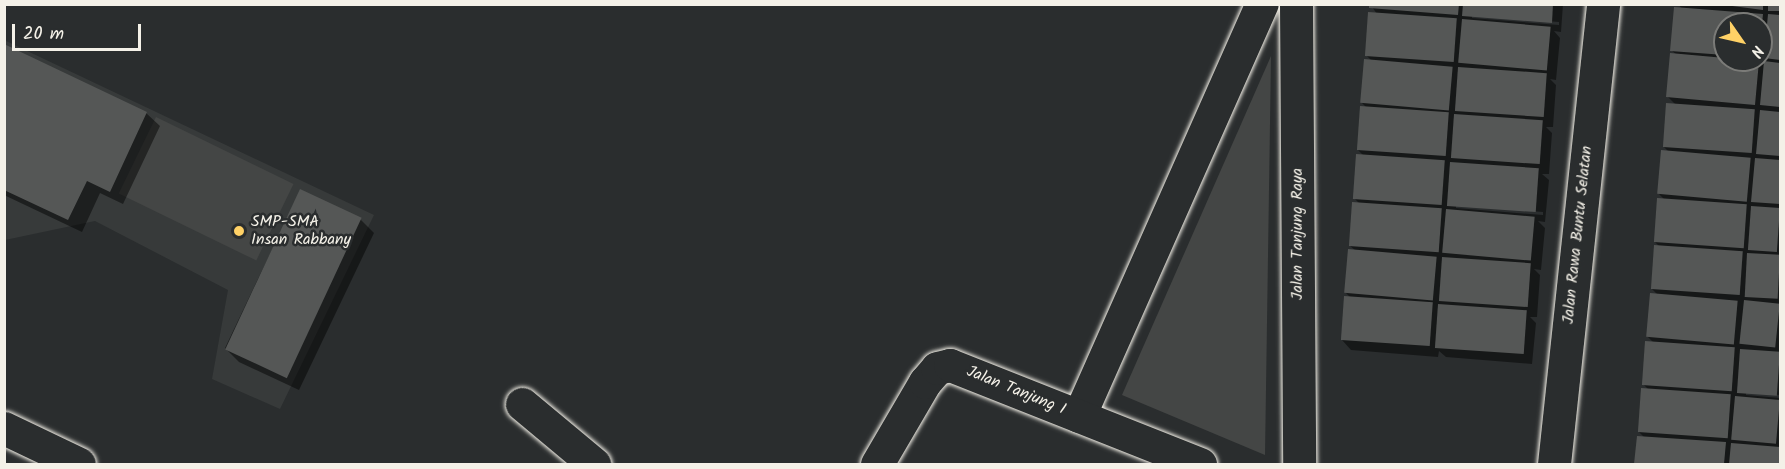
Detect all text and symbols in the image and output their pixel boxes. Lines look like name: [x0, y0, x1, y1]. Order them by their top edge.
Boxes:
scale bar: [15, 12, 144, 50]
north arrow: [1713, 12, 1773, 72]
text: 20 m: [23, 20, 64, 49]
text: N: [1743, 40, 1770, 62]
street label: Jalan Rawa Buntu Selatan: [1559, 145, 1597, 325]
street label: Jalan Tanjung Raya: [1288, 168, 1308, 300]
place label: SMP-SMA Insan Rabbany: [251, 212, 351, 250]
marker: SMP-SMA Insan Rabbany: [232, 224, 246, 238]
street label: Jalan Tanjung I: [964, 362, 1068, 420]

